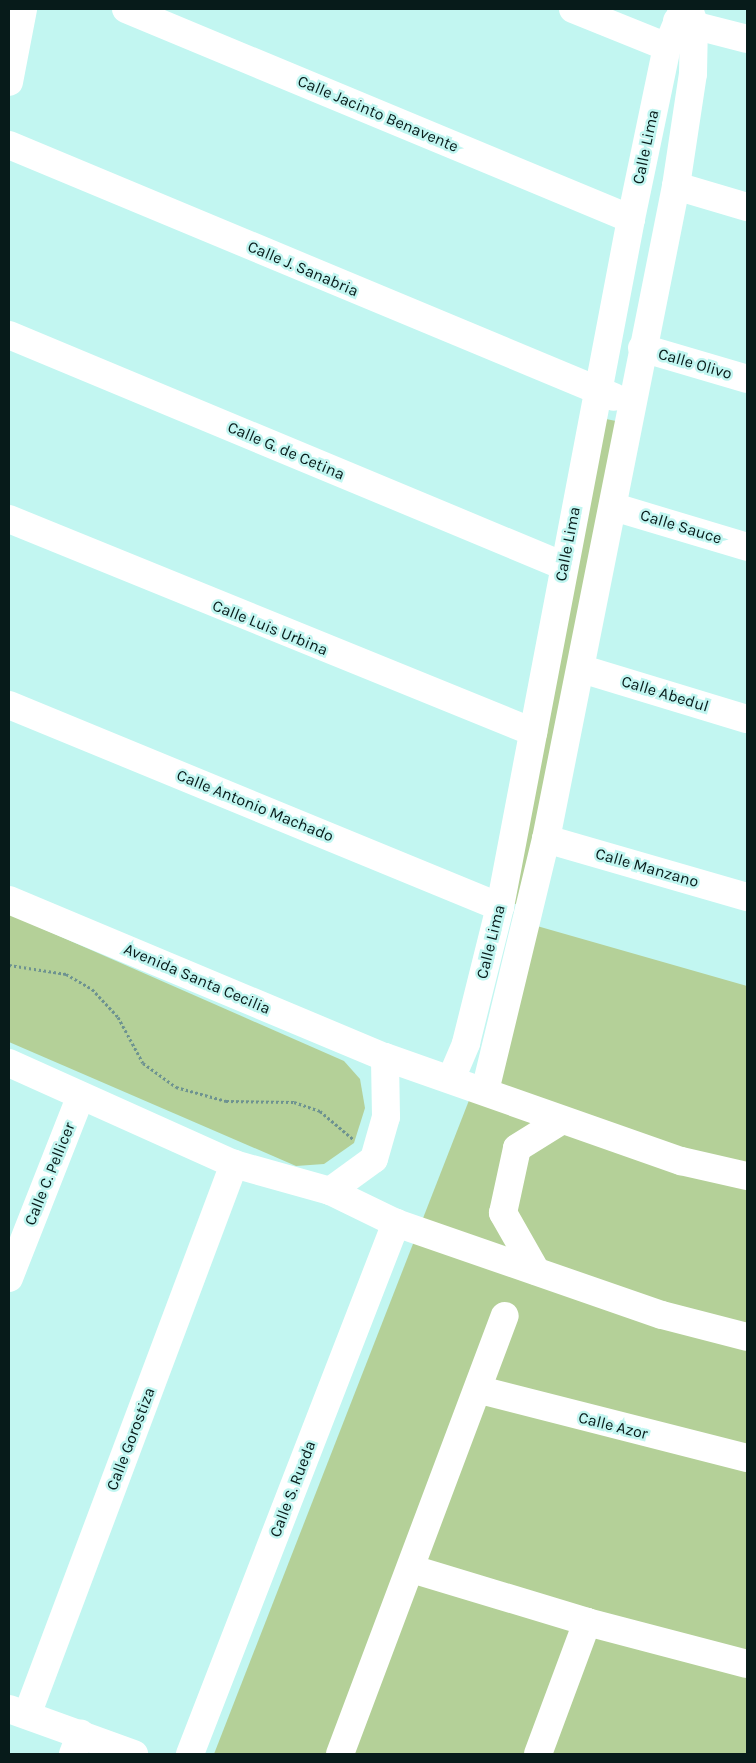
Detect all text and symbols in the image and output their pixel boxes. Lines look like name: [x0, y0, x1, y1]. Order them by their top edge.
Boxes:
street label: Calle Jacinto Benavente: [295, 71, 461, 157]
street label: Calle Lima: [629, 108, 663, 186]
street label: Calle J. Sanabria: [245, 237, 361, 301]
street label: Calle Olivo: [656, 344, 734, 384]
street label: Calle G. de Cetina: [225, 418, 347, 484]
street label: Calle Lima: [551, 505, 585, 583]
street label: Calle Sauce: [638, 506, 724, 548]
street label: Calle Luis Urbina: [210, 596, 330, 660]
street label: Calle Abedul: [619, 672, 711, 716]
street label: Calle Antonio Machado: [174, 766, 336, 846]
street label: Calle Manzano: [593, 844, 701, 892]
street label: Calle Lima: [473, 903, 509, 981]
street label: Avenida Santa Cecilia: [121, 939, 273, 1019]
street label: Calle C. Pellicer: [21, 1120, 79, 1228]
street label: Calle Gorostiza: [103, 1385, 159, 1493]
street label: Calle Azor: [576, 1408, 650, 1444]
street label: Calle S. Rueda: [266, 1438, 320, 1540]

